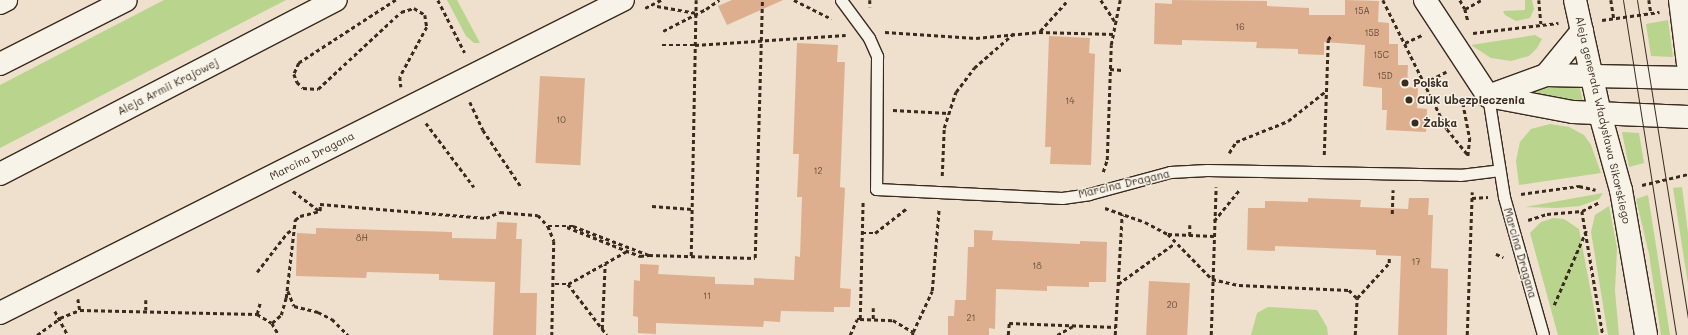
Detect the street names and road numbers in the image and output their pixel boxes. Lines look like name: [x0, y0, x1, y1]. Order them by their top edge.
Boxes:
street label: Aleja generała Władysława Sikorskiego: [1573, 15, 1633, 225]
street label: Aleja Armii Krajowej: [115, 56, 221, 118]
street label: Marcina Dragana: [267, 129, 357, 183]
street label: Marcina Dragana: [1077, 167, 1171, 201]
street label: Marcina Dragana: [1501, 206, 1539, 300]

